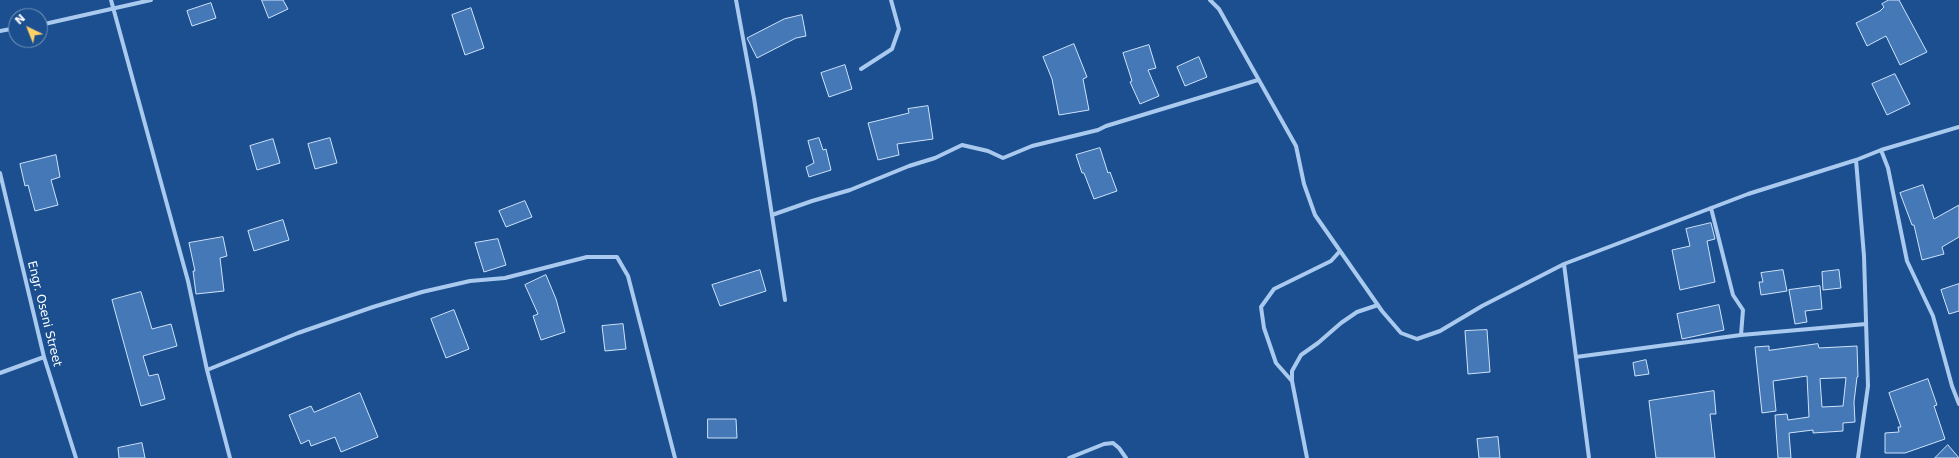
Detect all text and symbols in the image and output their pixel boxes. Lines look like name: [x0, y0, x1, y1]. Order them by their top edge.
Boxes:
north arrow: [8, 8, 48, 48]
text: N: [12, 12, 28, 27]
street label: Engr. Oseni Street: [24, 260, 64, 368]

